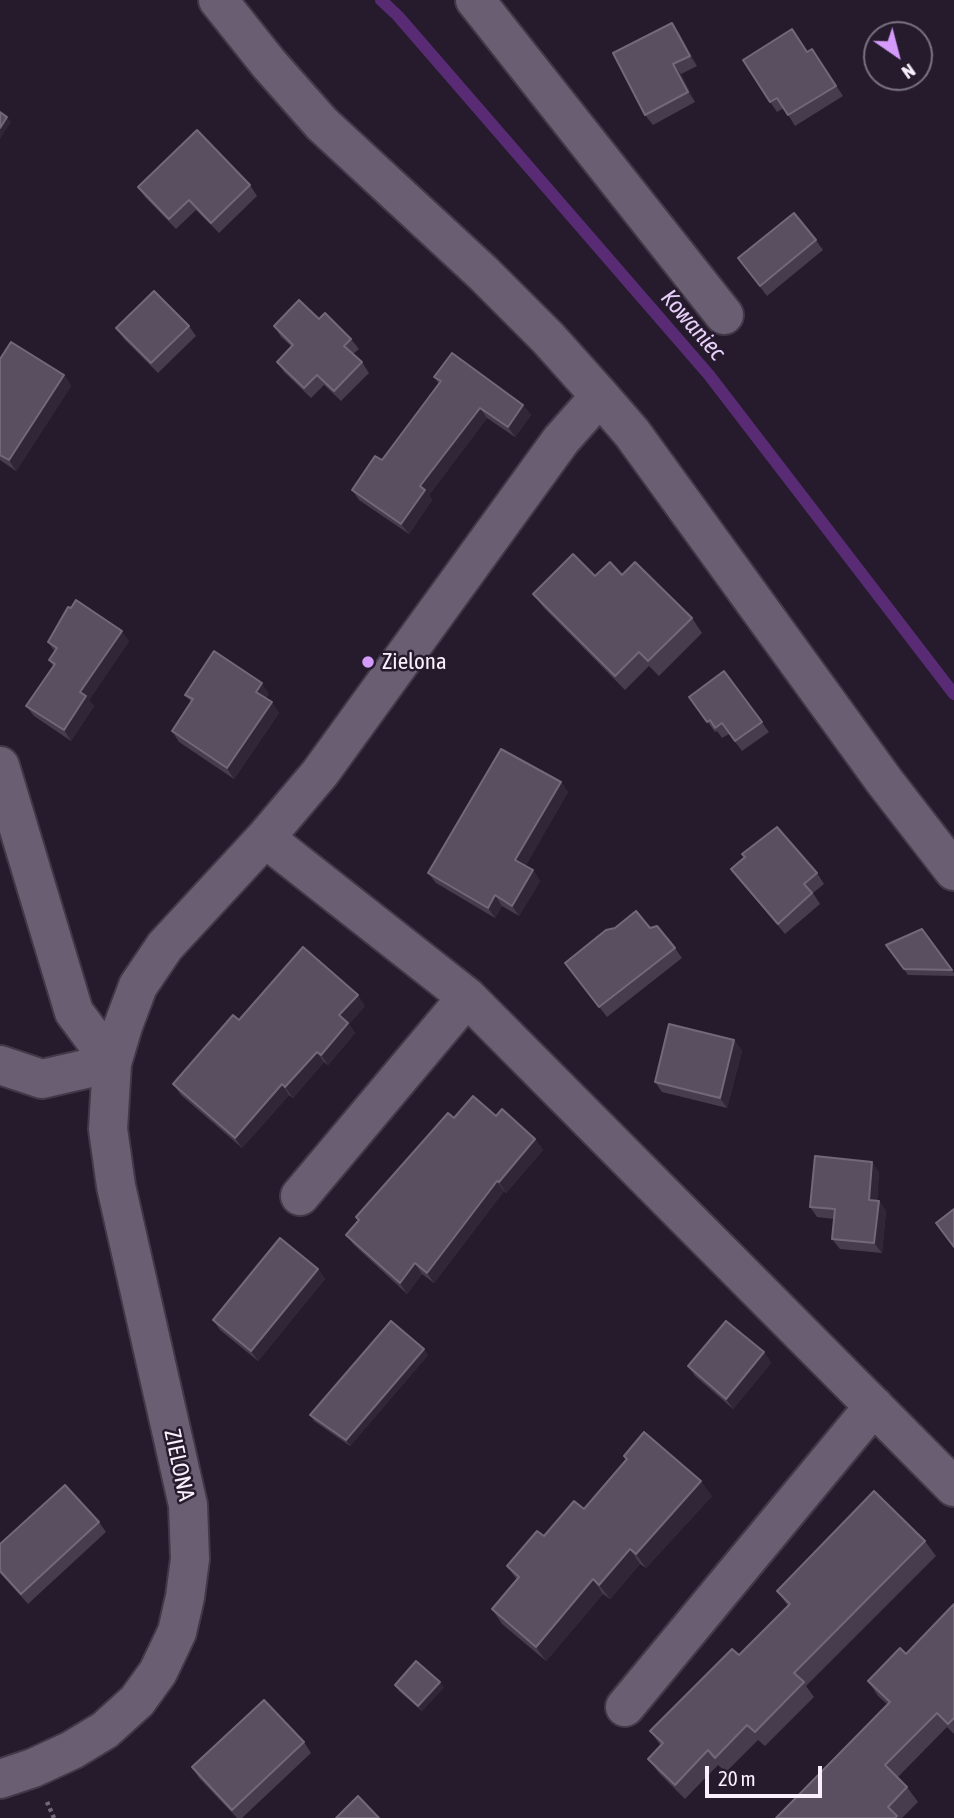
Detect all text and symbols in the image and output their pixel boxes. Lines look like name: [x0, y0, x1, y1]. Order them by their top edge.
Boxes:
north arrow: [863, 21, 933, 91]
text: N: [898, 59, 920, 84]
water label: Kowaniec: [655, 284, 731, 366]
place label: Zielona: [382, 648, 447, 676]
marker: Zielona: [360, 654, 376, 670]
street label: ZIELONA: [158, 1427, 200, 1503]
scale bar: [709, 1752, 826, 1796]
text: 20 m: [718, 1766, 756, 1790]

